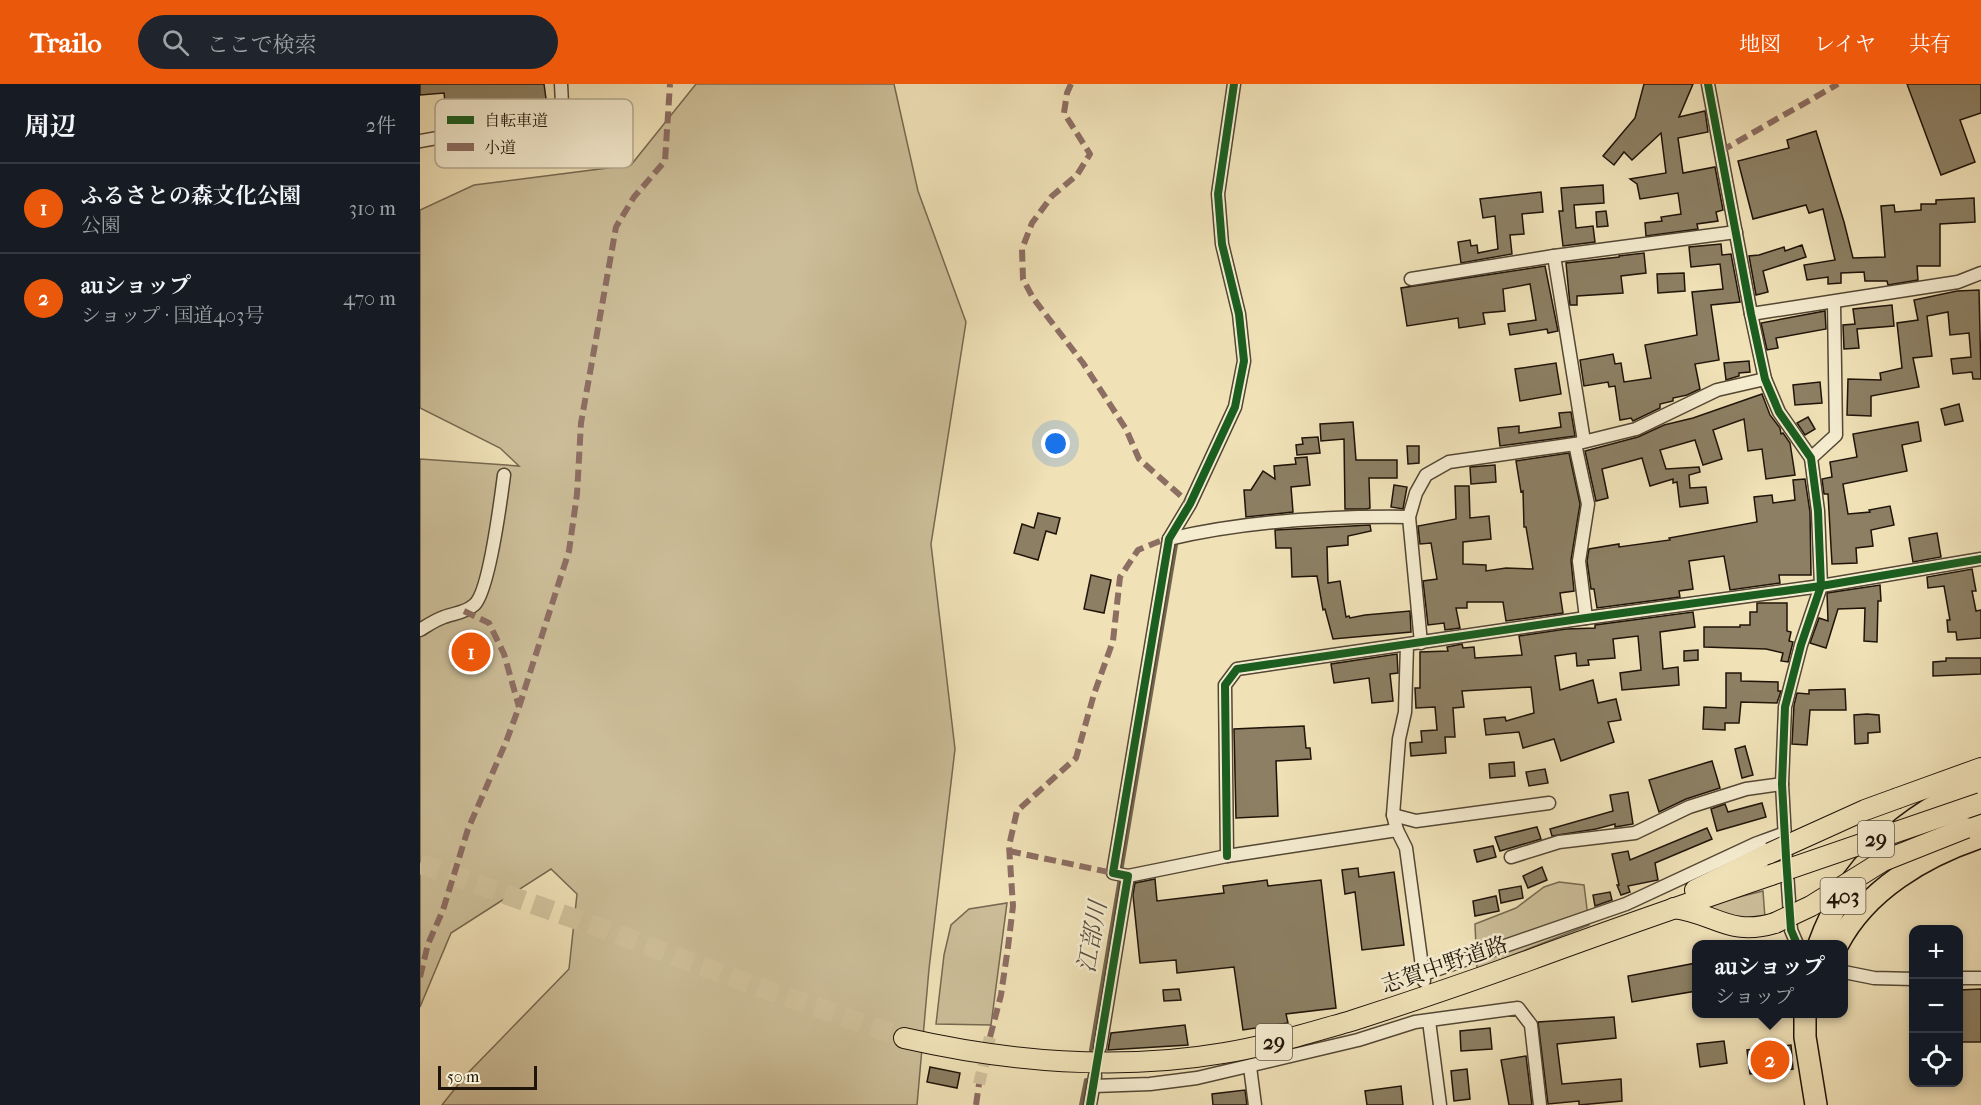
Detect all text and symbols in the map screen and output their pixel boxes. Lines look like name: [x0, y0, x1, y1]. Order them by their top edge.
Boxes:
search box: [138, 15, 558, 69]
text: Trailo: [30, 26, 102, 59]
icon: search: [159, 26, 192, 59]
text: ここで検索: [207, 32, 317, 58]
text: 地図: [1739, 32, 1781, 56]
text: レイヤ: [1814, 32, 1876, 56]
text: 共有: [1909, 32, 1951, 56]
legend: [435, 99, 633, 168]
text: 周辺: [24, 111, 76, 142]
text: 自転車道: [484, 111, 548, 130]
text: 2件: [366, 114, 396, 137]
text: 小道: [484, 138, 516, 157]
text: ふるさとの森文化公園: [81, 183, 301, 209]
text: 1: [40, 197, 47, 220]
text: 310 m: [349, 197, 396, 220]
text: 公園: [81, 214, 121, 237]
text: auショップ: [81, 273, 191, 299]
text: 2: [38, 287, 49, 310]
text: 470 m: [343, 287, 396, 310]
text: ショップ · 国道403号: [81, 304, 264, 327]
your location: [1041, 429, 1070, 458]
pin: 1: [452, 630, 490, 674]
road number: 29: [1858, 821, 1894, 857]
road number: 403: [1820, 878, 1866, 914]
water label: 江部川: [1072, 896, 1113, 975]
map controls: [1909, 925, 1963, 1087]
button: +: [1909, 925, 1963, 979]
street label: 志賀中野道路: [1378, 931, 1511, 999]
popup: [1692, 940, 1848, 1018]
text: auショップ: [1715, 954, 1825, 980]
button: −: [1909, 979, 1963, 1033]
text: ショップ: [1715, 985, 1795, 1008]
road number: 29: [1256, 1024, 1292, 1060]
button: locate: [1909, 1033, 1963, 1087]
pin: 2: [1750, 1038, 1790, 1082]
scale bar: [438, 1063, 537, 1090]
text: 50 m: [447, 1067, 479, 1086]

